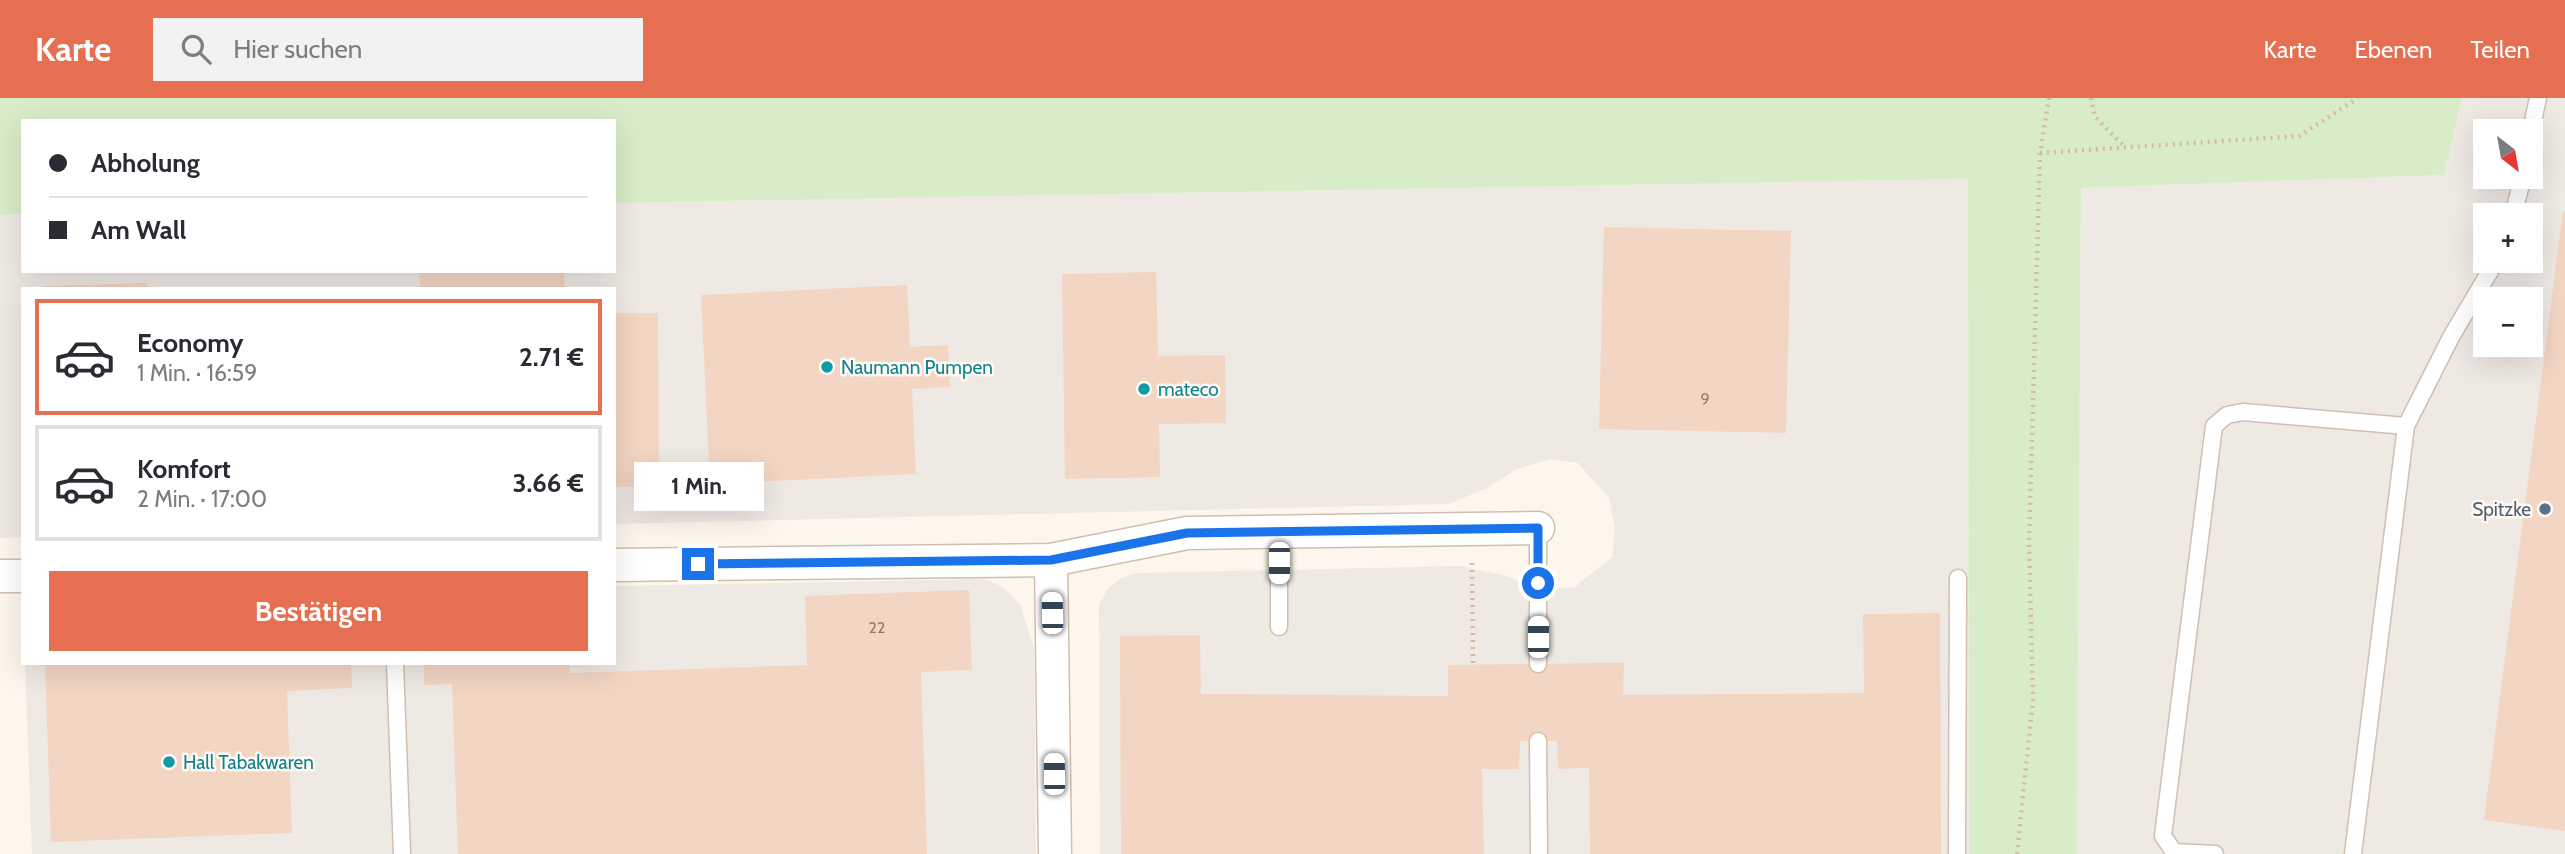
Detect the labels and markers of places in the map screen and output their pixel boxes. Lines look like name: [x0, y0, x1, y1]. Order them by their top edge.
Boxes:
place label: Naumann Pumpen: [841, 356, 993, 379]
marker: Naumann Pumpen: [819, 359, 835, 375]
place label: mateco: [1158, 378, 1219, 401]
marker: mateco: [1136, 381, 1152, 397]
place label: Spitzke: [2472, 498, 2531, 521]
marker: Spitzke: [2537, 501, 2553, 517]
place label: Hall Tabakwaren: [183, 751, 314, 774]
marker: Hall Tabakwaren: [161, 754, 177, 770]

